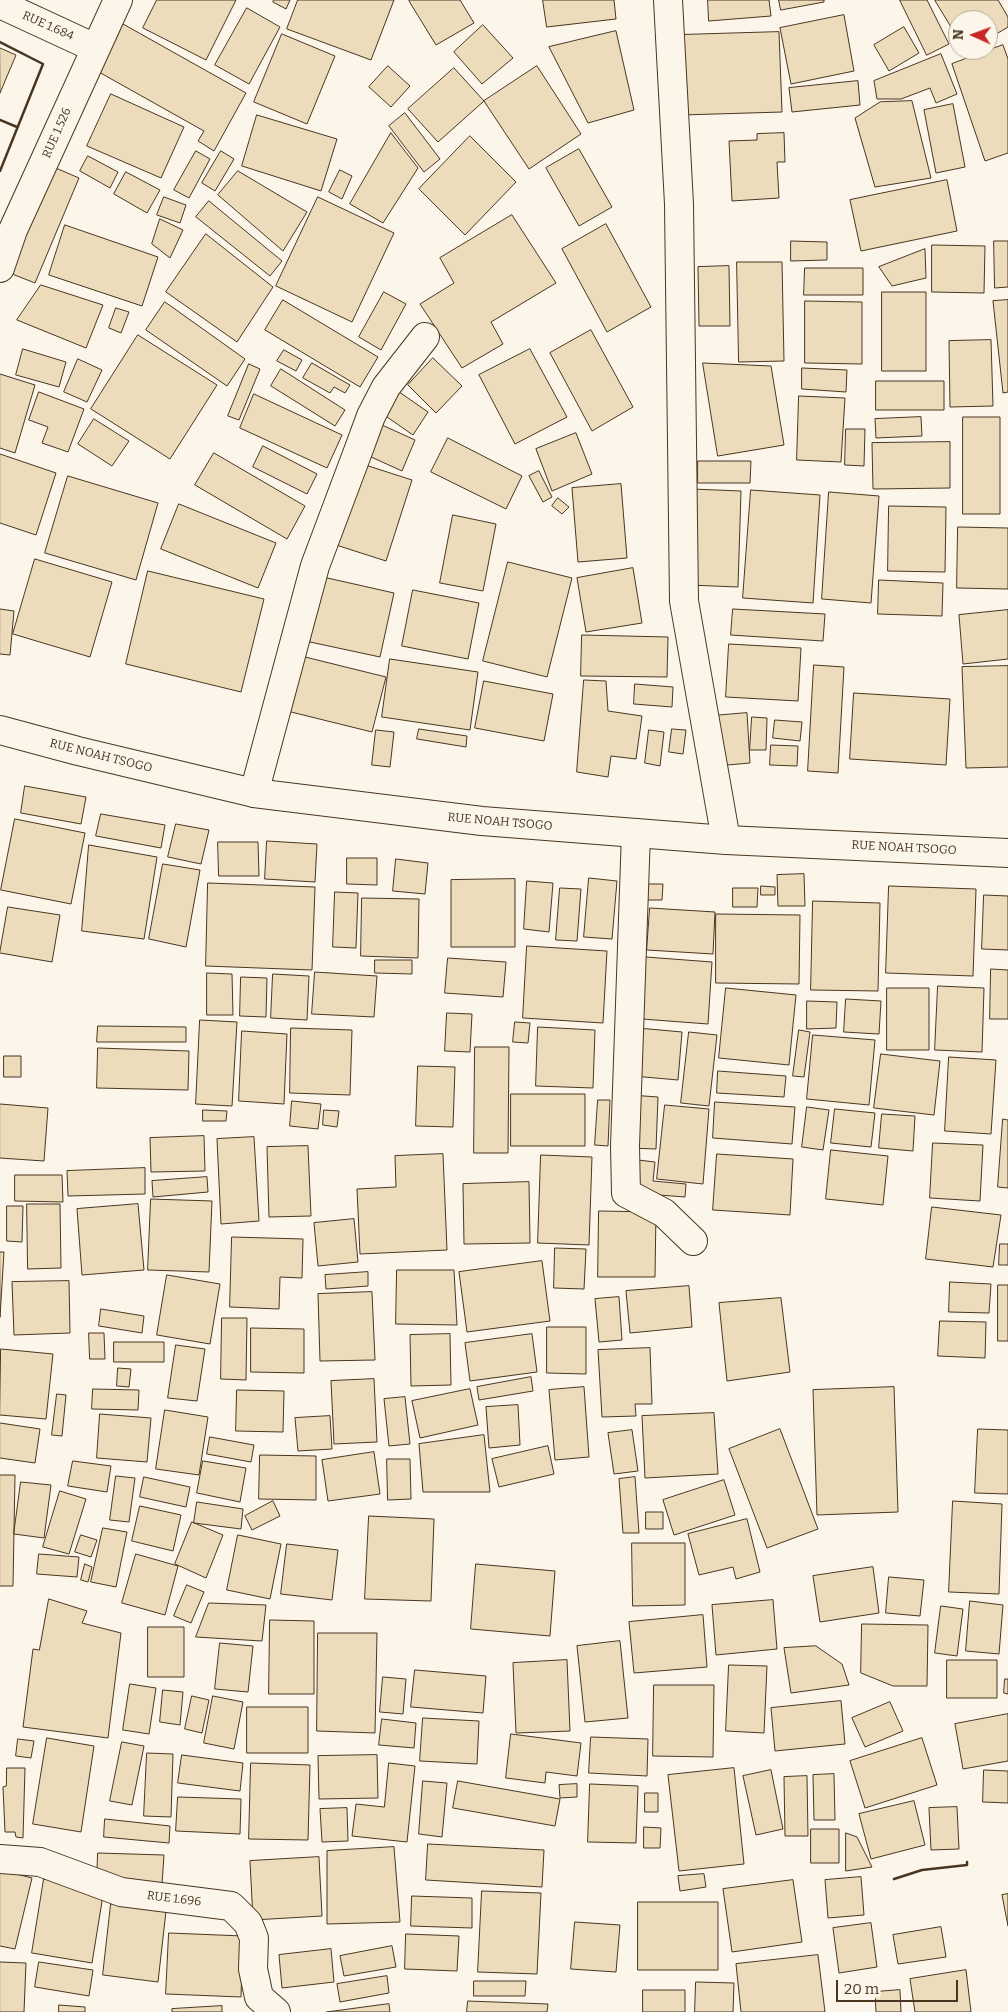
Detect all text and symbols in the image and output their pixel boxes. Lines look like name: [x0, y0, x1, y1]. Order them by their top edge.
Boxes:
street label: RUE 1.684: [20, 8, 76, 44]
north arrow: [948, 10, 998, 60]
text: N: [950, 29, 967, 40]
street label: RUE 1.526: [40, 106, 74, 160]
street label: RUE NOAH TSOGO: [48, 736, 154, 776]
street label: RUE NOAH TSOGO: [447, 810, 553, 834]
street label: RUE NOAH TSOGO: [851, 838, 957, 858]
street label: RUE 1.696: [146, 1889, 202, 1909]
scale bar: [838, 1970, 960, 2002]
text: 20 m: [844, 1980, 879, 1998]

